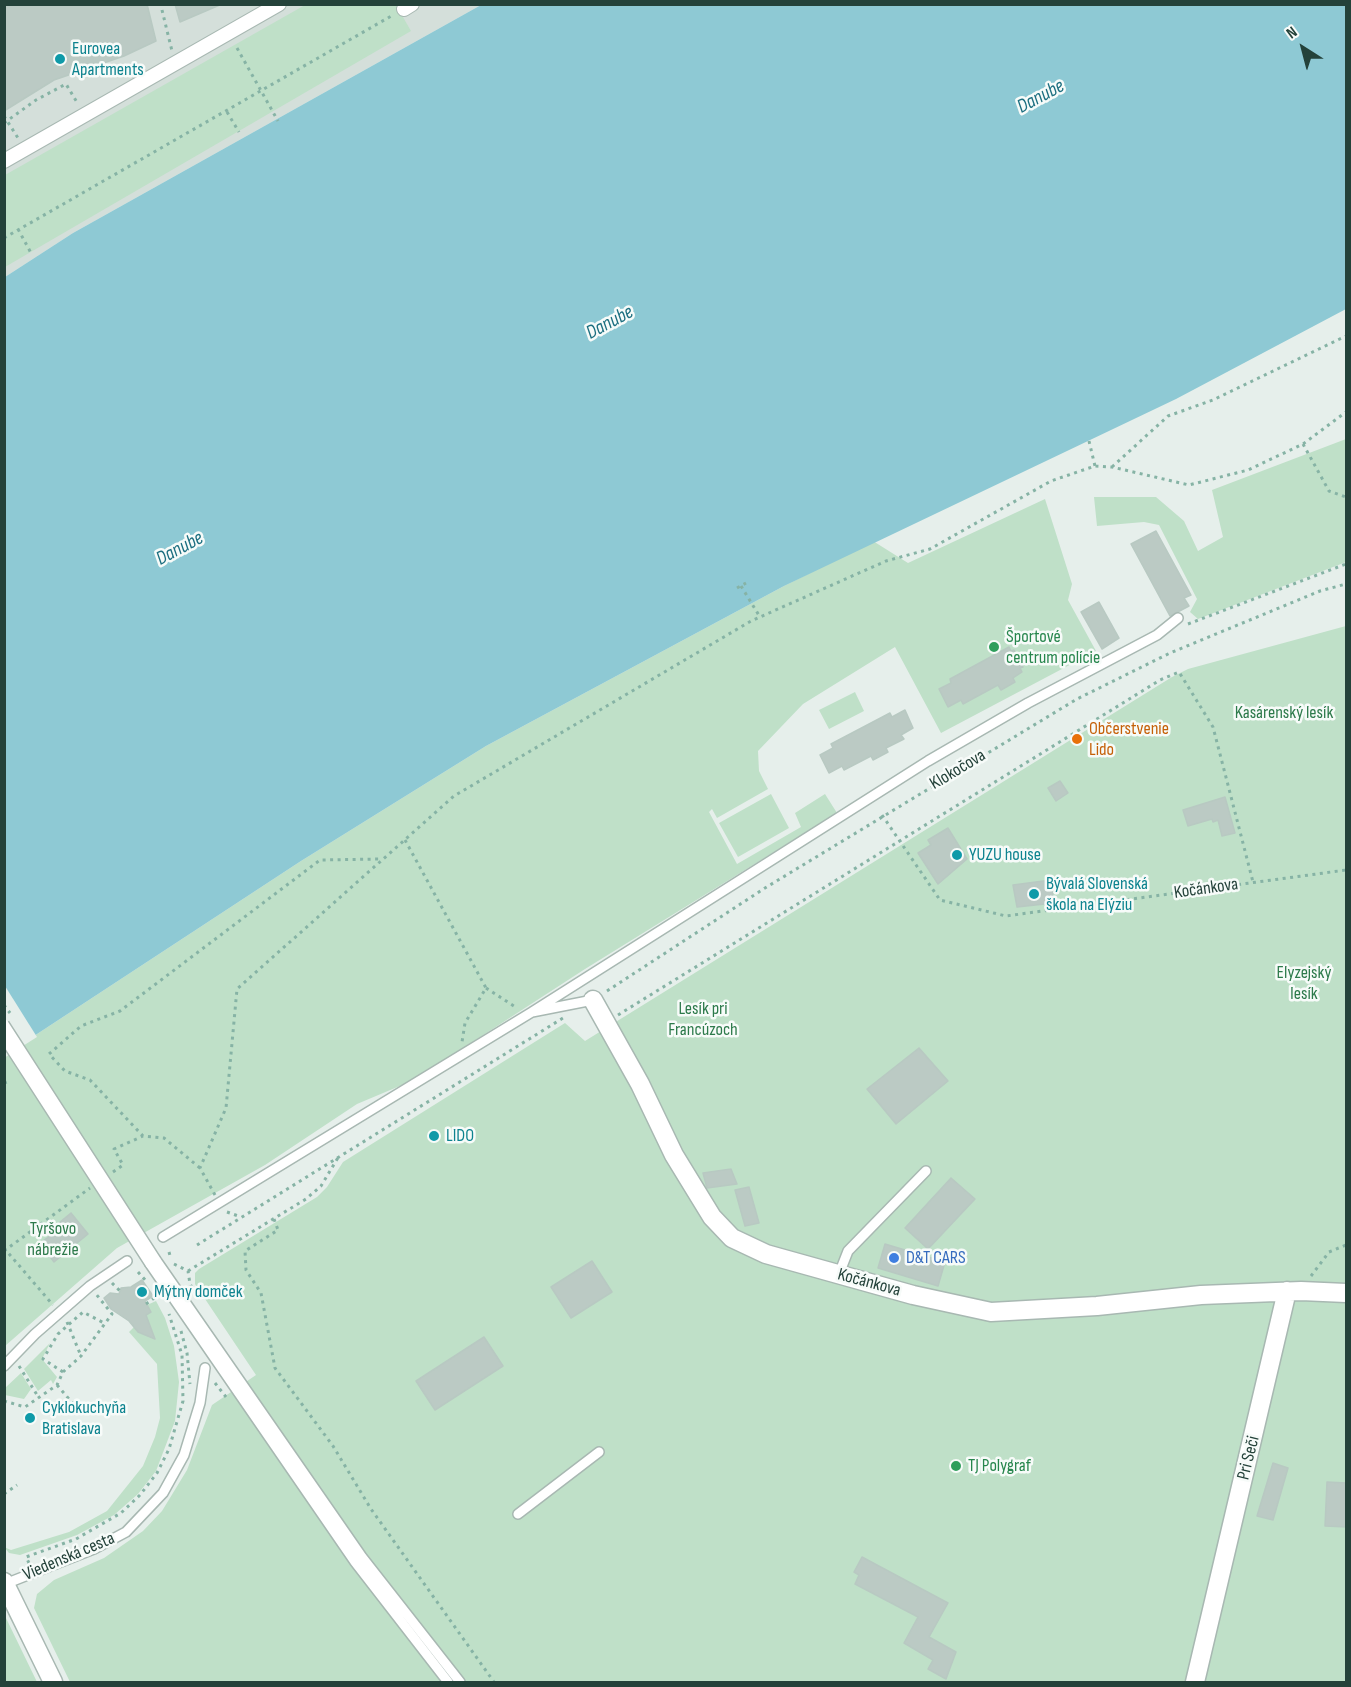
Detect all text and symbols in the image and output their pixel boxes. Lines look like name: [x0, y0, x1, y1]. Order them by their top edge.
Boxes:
north arrow: [1273, 18, 1333, 78]
text: N: [1283, 23, 1301, 43]
place label: Eurovea Apartments: [72, 38, 144, 80]
marker: Eurovea Apartments: [53, 52, 67, 66]
water label: Danube: [1013, 75, 1069, 119]
water label: Danube: [582, 301, 638, 345]
water label: Danube: [152, 527, 208, 571]
place label: Športové centrum polície: [1006, 626, 1100, 668]
marker: Športové centrum polície: [987, 640, 1001, 654]
park label: Kasárenský lesík: [1235, 702, 1333, 724]
place label: Občerstvenie Lido: [1089, 718, 1169, 760]
marker: Občerstvenie Lido: [1070, 732, 1084, 746]
street label: Klokočova: [926, 745, 990, 795]
place label: YUZU house: [969, 844, 1041, 866]
marker: YUZU house: [950, 848, 964, 862]
place label: Bývalá Slovenská škola na Elýziu: [1046, 873, 1148, 916]
street label: Kočánkova: [1173, 874, 1239, 904]
marker: Bývalá Slovenská škola na Elýziu: [1027, 887, 1041, 901]
park label: Elyzejský lesík: [1277, 962, 1331, 1004]
park label: Lesík pri Francúzoch: [668, 998, 738, 1040]
place label: LIDO: [446, 1125, 474, 1147]
marker: LIDO: [427, 1129, 441, 1143]
park label: Tyršovo nábrežie: [27, 1218, 79, 1260]
place label: D&T CARS: [906, 1247, 966, 1269]
marker: D&T CARS: [887, 1251, 901, 1265]
street label: Kočánkova: [835, 1264, 903, 1302]
place label: Mýtny domček: [154, 1281, 243, 1303]
marker: Mýtny domček: [135, 1285, 149, 1299]
place label: Cyklokuchyňa Bratislava: [42, 1397, 126, 1440]
marker: Cyklokuchyňa Bratislava: [23, 1411, 37, 1425]
street label: Pri Seči: [1233, 1434, 1265, 1482]
place label: TJ Polygraf: [968, 1455, 1031, 1477]
marker: TJ Polygraf: [949, 1459, 963, 1473]
street label: Viedenská cesta: [20, 1528, 118, 1586]

